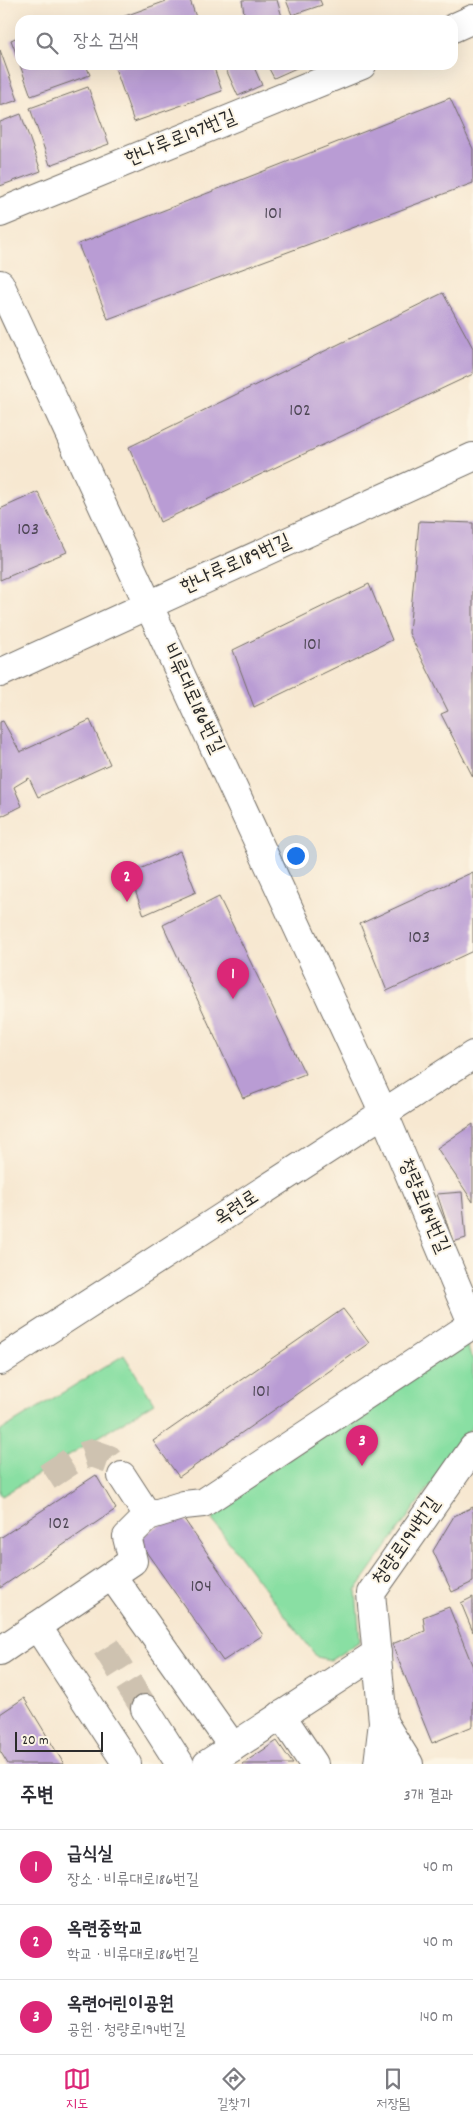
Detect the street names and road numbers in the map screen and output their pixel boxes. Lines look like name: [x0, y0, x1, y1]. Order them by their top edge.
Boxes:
street label: 한나루로197번길: [121, 104, 241, 174]
street label: 한나루로189번길: [176, 528, 296, 602]
street label: 비류대로186번길: [154, 639, 230, 759]
street label: 청량로184번길: [390, 1154, 456, 1258]
street label: 옥련로: [209, 1184, 265, 1234]
street label: 청량로194번길: [366, 1492, 448, 1592]

